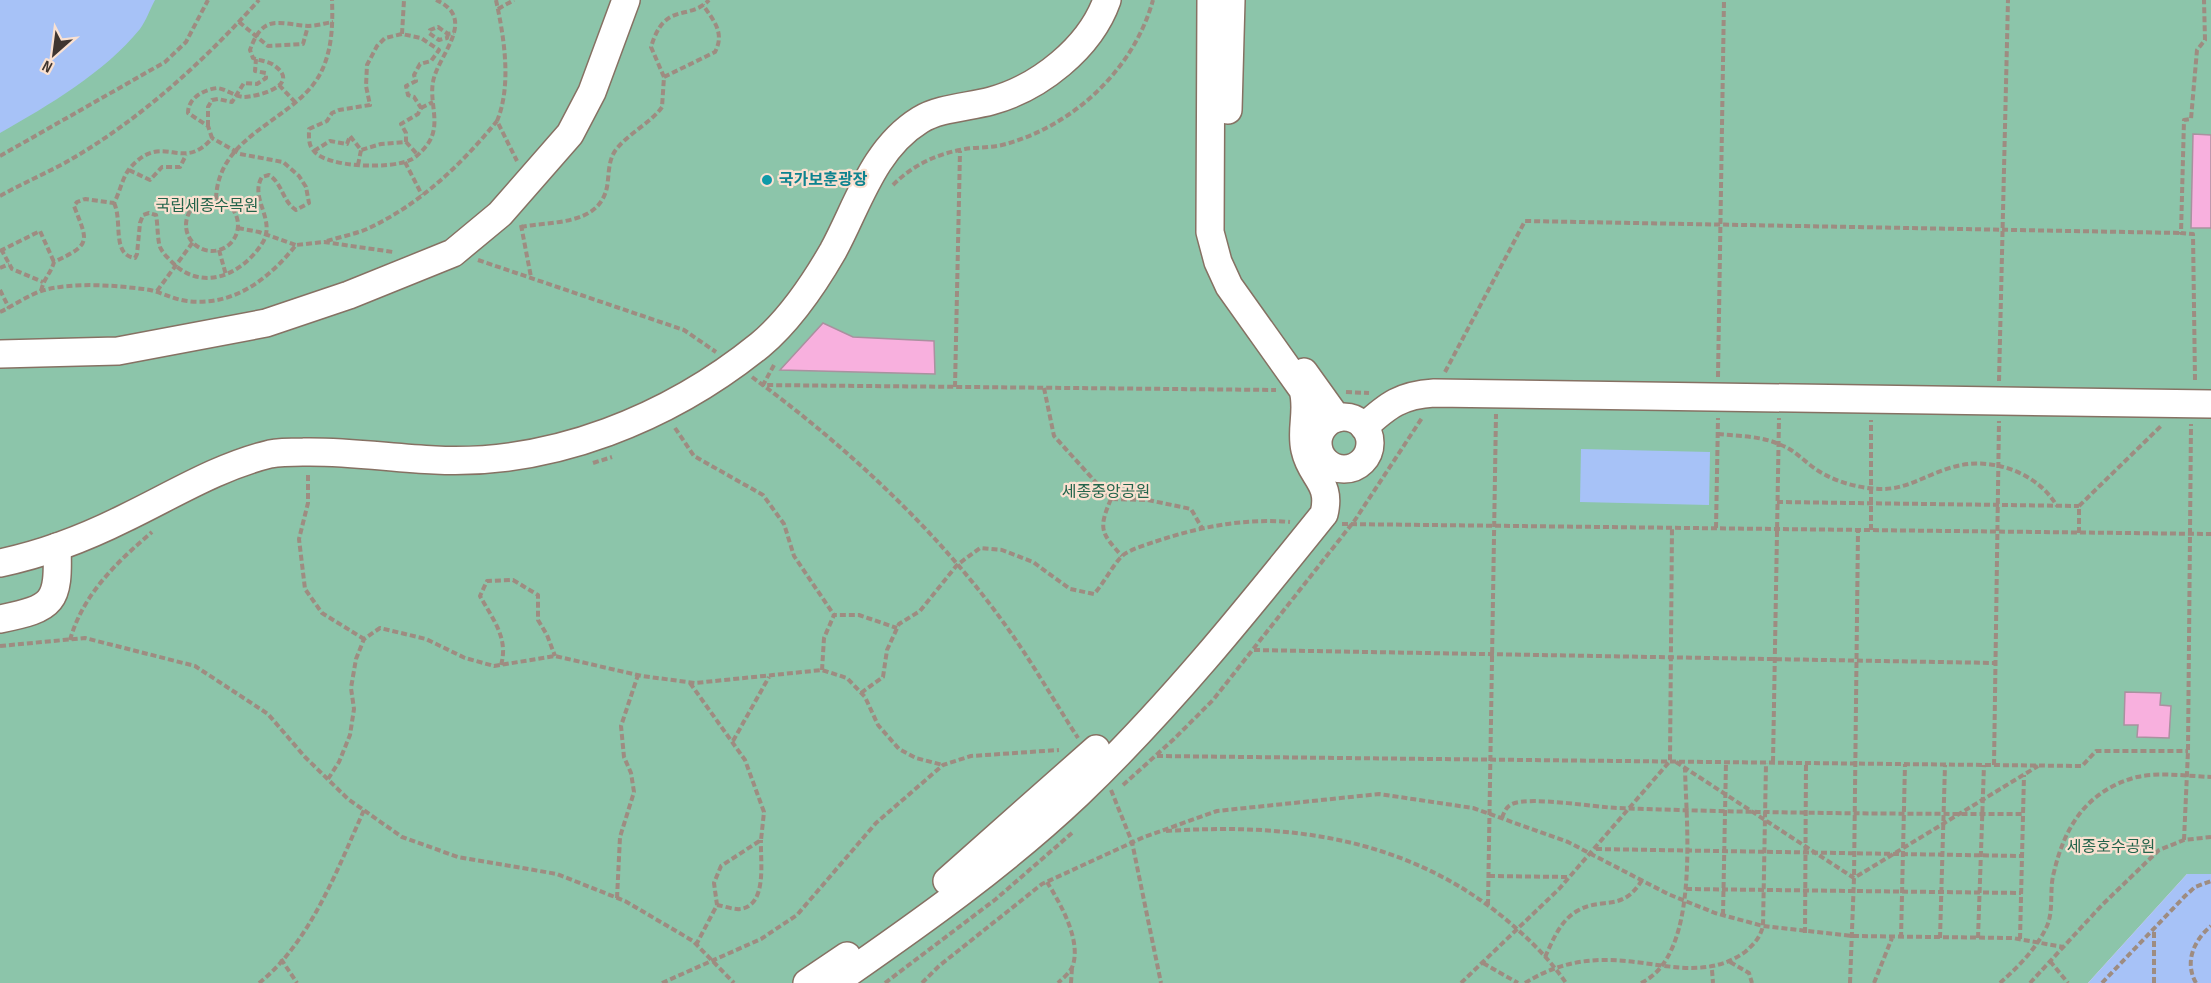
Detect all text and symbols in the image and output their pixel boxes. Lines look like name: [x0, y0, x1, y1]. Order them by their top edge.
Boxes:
north arrow: [24, 24, 84, 84]
text: N: [39, 56, 56, 76]
place label: 국가보훈광장: [779, 171, 868, 190]
marker: 국가보훈광장: [760, 173, 774, 187]
park label: 국립세종수목원: [155, 197, 259, 216]
park label: 세종중앙공원: [1062, 483, 1150, 502]
park label: 세종호수공원: [2067, 838, 2155, 857]

